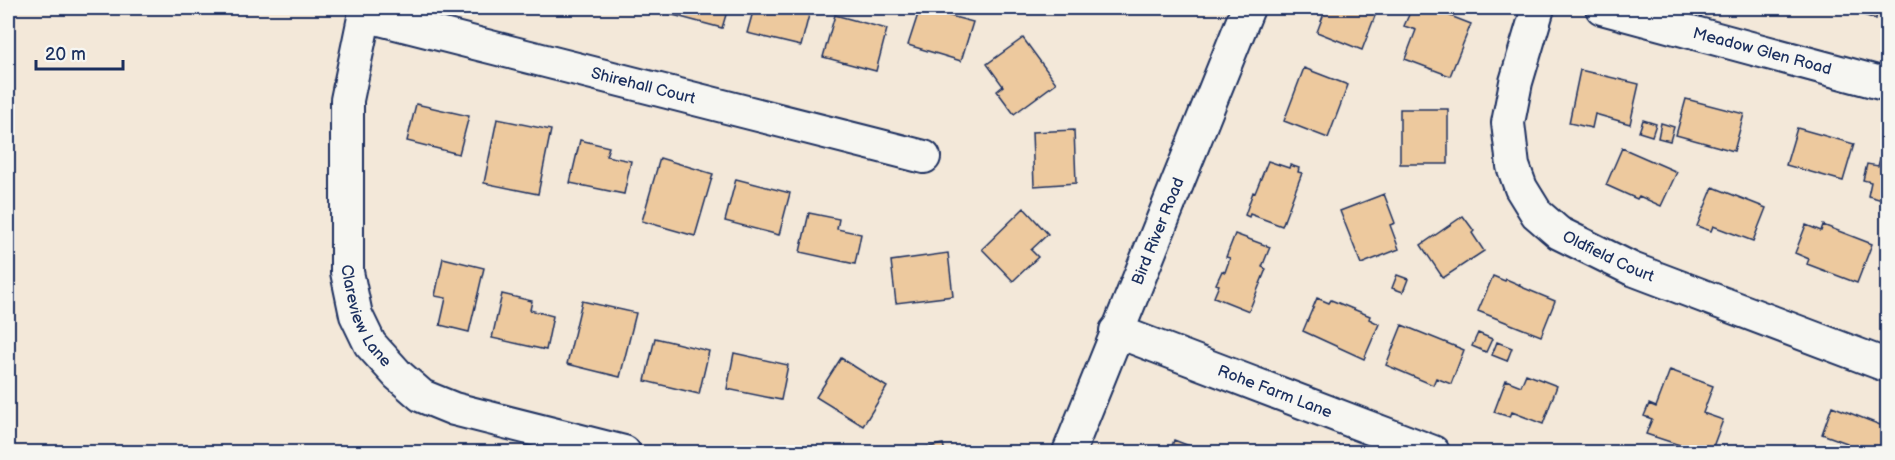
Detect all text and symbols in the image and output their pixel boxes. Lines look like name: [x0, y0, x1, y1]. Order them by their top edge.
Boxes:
street label: Meadow Glen Road: [1691, 23, 1834, 79]
scale bar: [36, 33, 123, 71]
text: 20 m: [45, 44, 86, 65]
street label: Shirehall Court: [589, 63, 697, 108]
street label: Bird River Road: [1128, 175, 1188, 288]
street label: Oldfield Court: [1559, 227, 1657, 286]
street label: Clareview Lane: [338, 264, 396, 371]
street label: Rohe Farm Lane: [1215, 361, 1335, 422]

